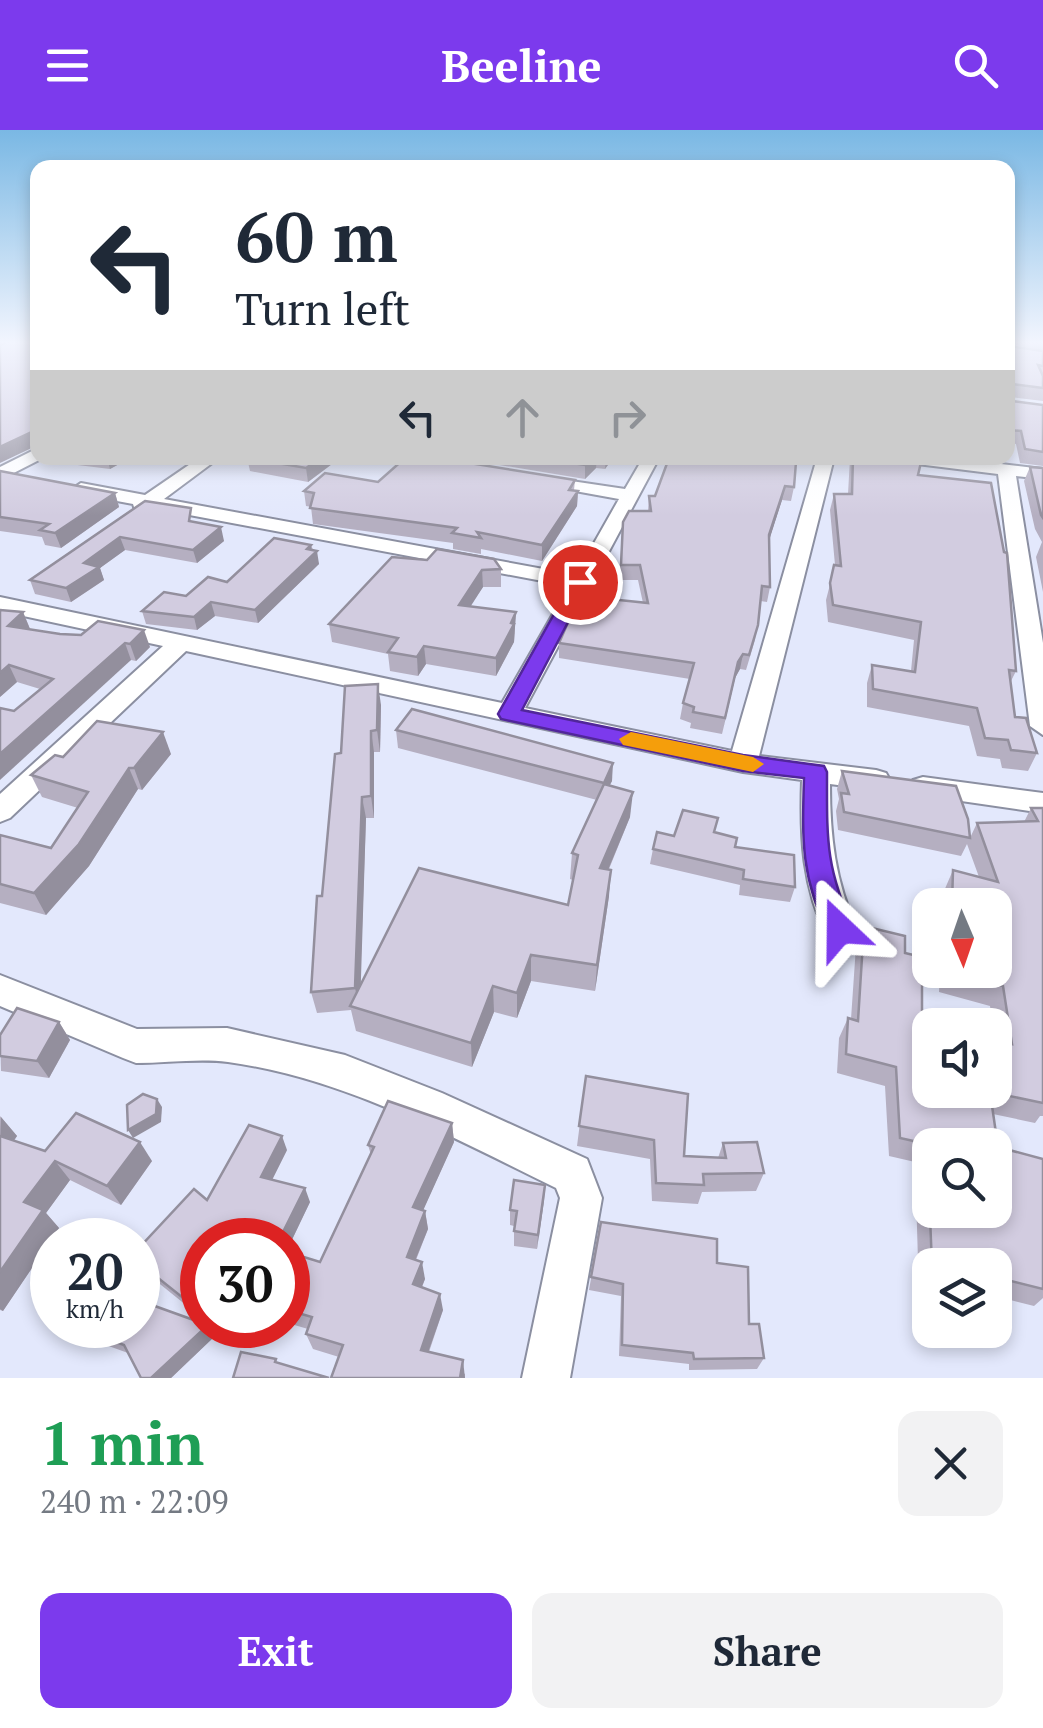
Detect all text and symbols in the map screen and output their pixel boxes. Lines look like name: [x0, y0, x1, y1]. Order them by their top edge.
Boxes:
text: Beeline: [441, 35, 602, 95]
icon: menu: [40, 38, 95, 93]
icon: search: [948, 38, 1003, 93]
text: 60 m: [235, 189, 398, 282]
icon: left: [70, 200, 200, 330]
text: Turn left: [235, 278, 410, 338]
icon: left: [390, 390, 445, 445]
icon: ahead: [495, 390, 550, 445]
icon: right: [600, 390, 655, 445]
pin: [538, 540, 623, 625]
icon: arrive: [553, 555, 608, 610]
position arrow: [788, 877, 892, 981]
north arrow: [912, 888, 1012, 988]
map controls: [912, 888, 1012, 1348]
button: sound: [912, 1008, 1012, 1108]
button: search: [912, 1128, 1012, 1228]
speed limit sign: 30: [180, 1218, 310, 1348]
text: 20: [67, 1238, 123, 1304]
button: layers: [912, 1248, 1012, 1348]
text: km/h: [66, 1292, 124, 1325]
text: 1 min: [40, 1403, 204, 1482]
button: close: [898, 1411, 1003, 1516]
text: 240 m · 22:09: [40, 1480, 228, 1522]
button: Exit: [40, 1593, 512, 1708]
button: Share: [532, 1593, 1003, 1708]

